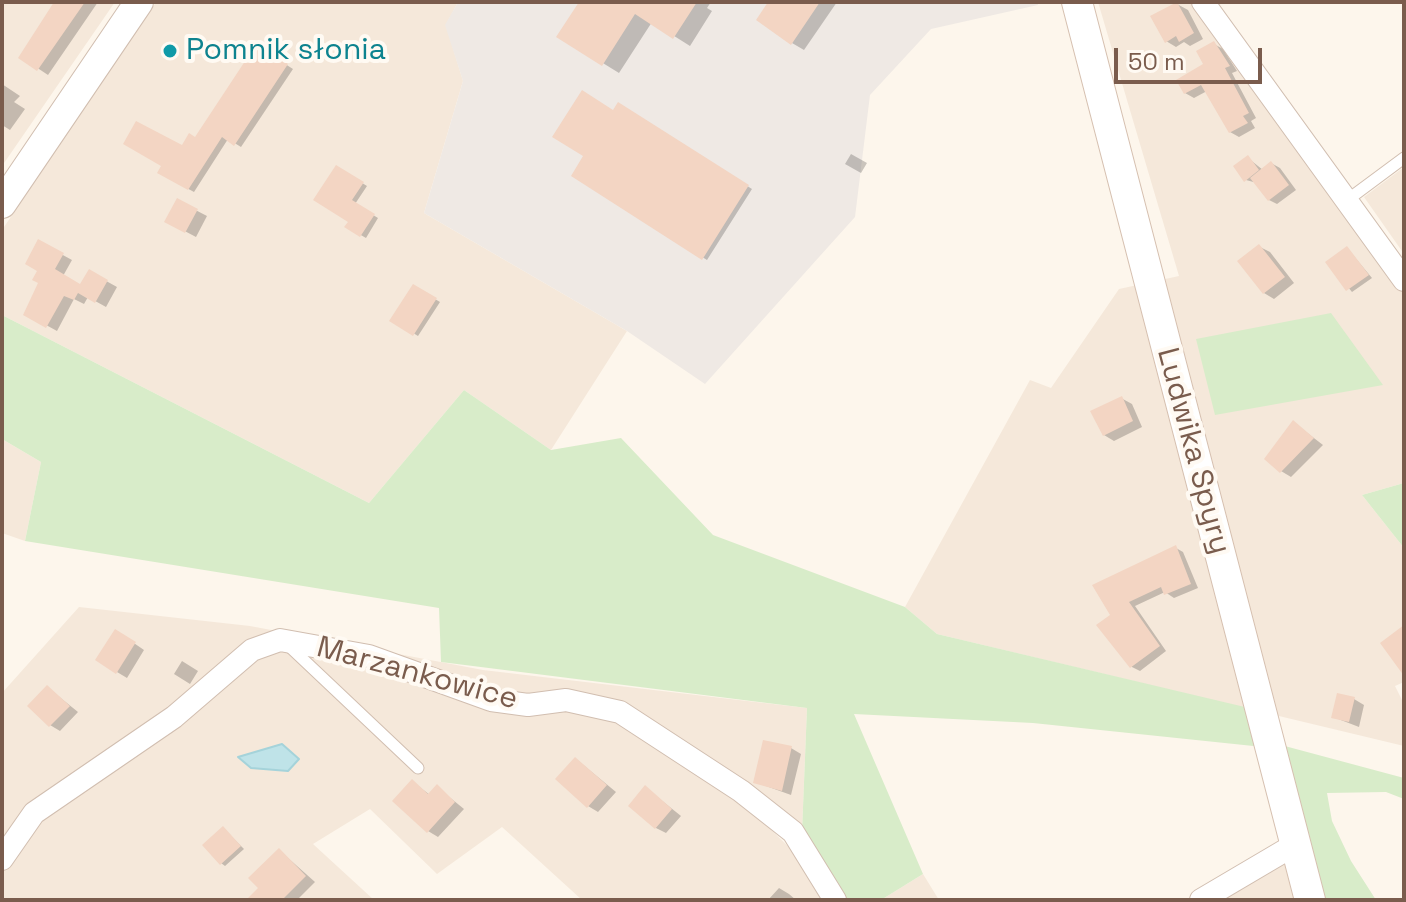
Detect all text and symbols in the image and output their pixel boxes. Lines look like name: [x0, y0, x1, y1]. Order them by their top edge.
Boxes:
scale bar: [1118, 32, 1266, 82]
place label: Pomnik słonia: [186, 33, 386, 69]
marker: Pomnik słonia: [161, 42, 179, 60]
text: 50 m: [1128, 46, 1185, 77]
street label: Ludwika Spyry: [1148, 344, 1238, 558]
street label: Marzankowice: [313, 630, 521, 718]

